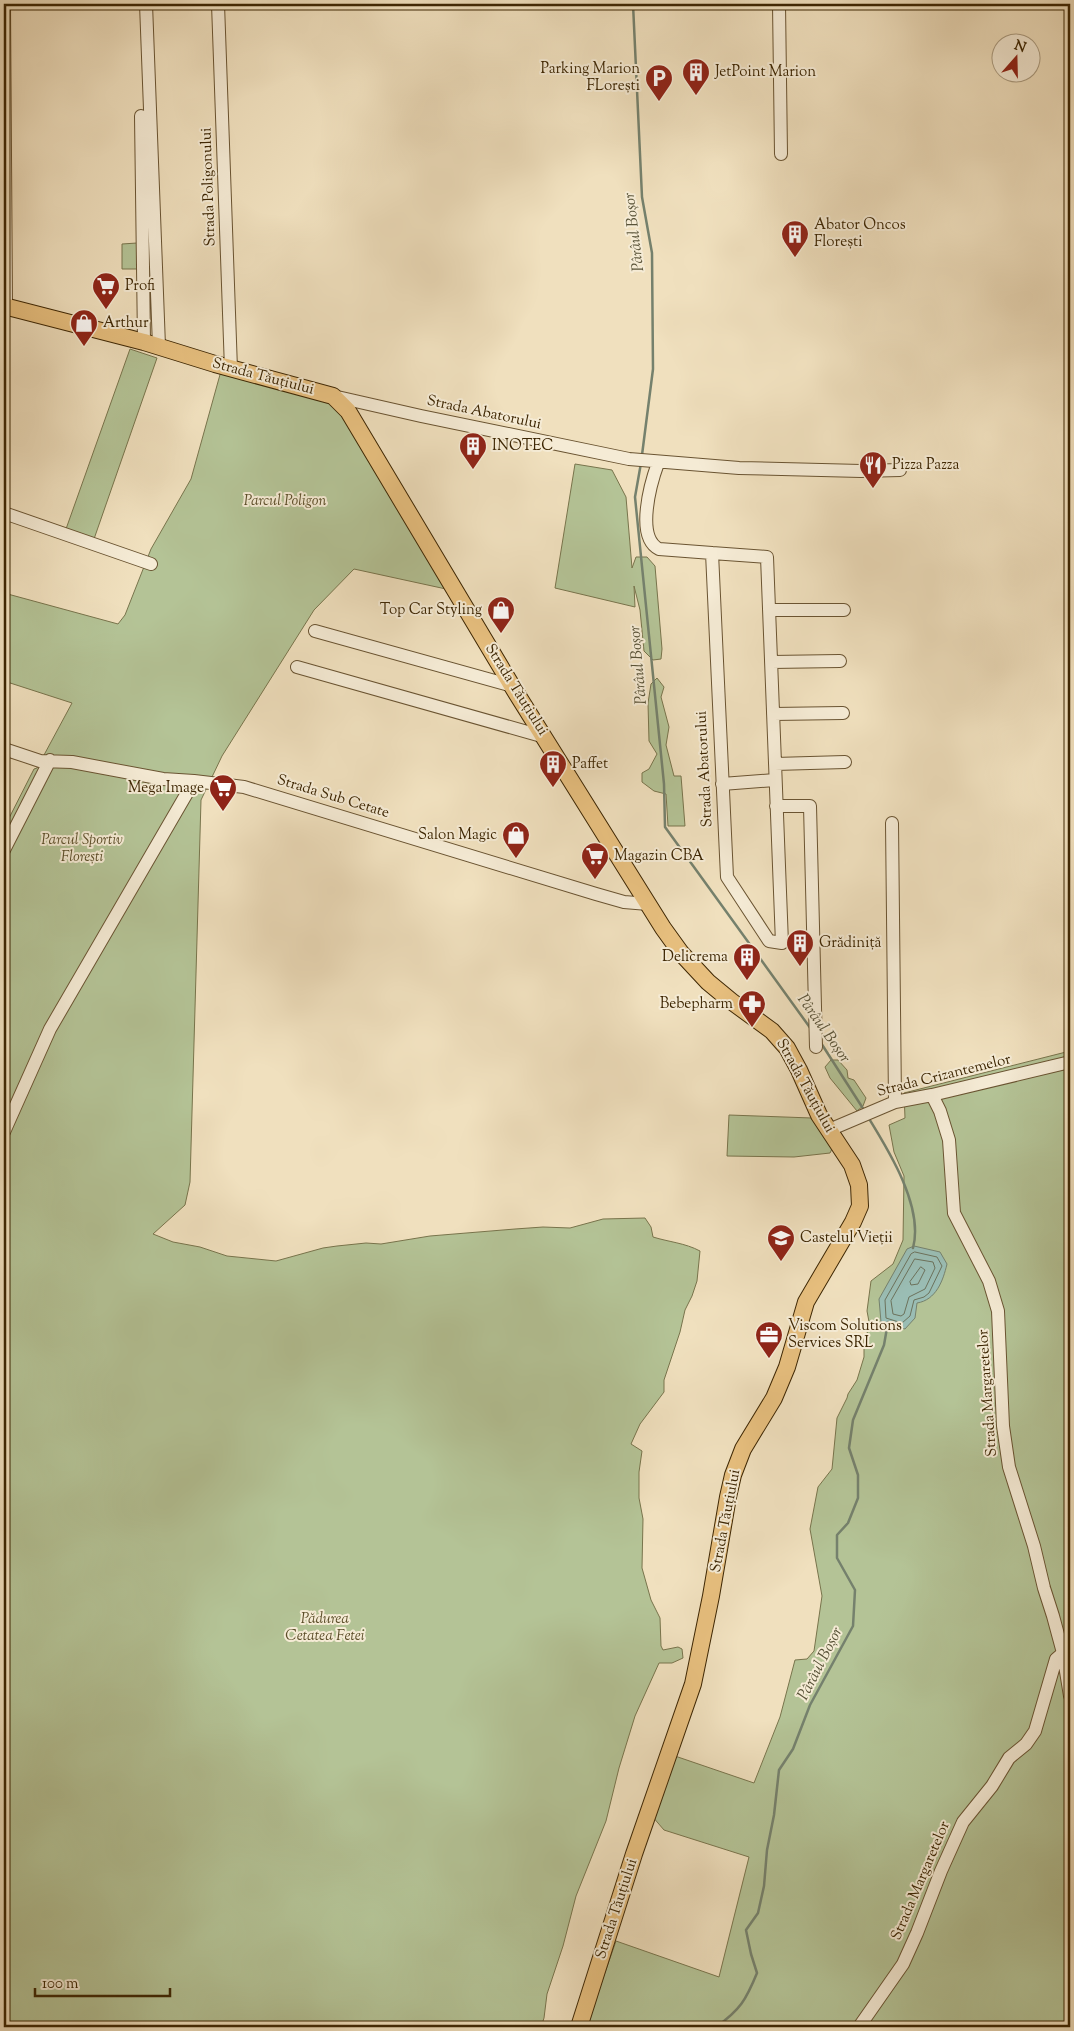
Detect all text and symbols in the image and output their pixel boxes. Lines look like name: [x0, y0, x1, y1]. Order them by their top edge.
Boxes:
north arrow: [992, 32, 1042, 82]
text: N: [1011, 36, 1028, 59]
building icon: JetPoint Marion: [681, 57, 711, 96]
place label: Parking Marion FLorești: [540, 59, 640, 97]
place label: JetPoint Marion: [714, 62, 816, 83]
parking icon: Parking Marion FLorești: [644, 63, 674, 102]
street label: Strada Poligonului: [196, 127, 222, 247]
water label: Pârâul Boșor: [619, 191, 651, 273]
place label: Abator Oncos Florești: [814, 215, 906, 253]
building icon: Abator Oncos Florești: [780, 219, 810, 258]
supermarket icon: Profi: [91, 271, 121, 310]
place label: Profi: [125, 276, 155, 297]
shop icon: Arthur: [69, 308, 99, 347]
place label: Arthur: [103, 313, 149, 334]
street label: Strada Tăuțiului: [210, 353, 316, 401]
street label: Strada Abatorului: [425, 391, 543, 435]
building icon: INOTEC: [458, 431, 488, 470]
place label: INOTEC: [492, 436, 553, 457]
restaurant icon: Pizza Pazza: [858, 450, 888, 489]
place label: Pizza Pazza: [892, 455, 959, 476]
park label: Parcul Poligon: [244, 491, 326, 512]
shop icon: Top Car Styling: [486, 595, 516, 634]
place label: Top Car Styling: [380, 600, 482, 621]
water label: Pârâul Boșor: [624, 624, 654, 706]
street label: Strada Tăuțiului: [479, 640, 553, 740]
street label: Strada Abatorului: [691, 710, 719, 828]
building icon: Paffet: [538, 749, 568, 788]
place label: Paffet: [572, 754, 608, 775]
street label: Strada Sub Cetate: [274, 770, 392, 824]
supermarket icon: Mega Image: [208, 773, 238, 812]
place label: Mega Image: [128, 778, 204, 799]
shop icon: Salon Magic: [501, 820, 531, 859]
place label: Salon Magic: [418, 825, 497, 846]
park label: Parcul Sportiv Florești: [41, 830, 123, 868]
supermarket icon: Magazin CBA: [580, 841, 610, 880]
place label: Magazin CBA: [614, 846, 704, 867]
building icon: Grădiniță: [785, 928, 815, 967]
place label: Grădiniță: [819, 933, 882, 954]
building icon: Delicrema: [732, 942, 762, 981]
place label: Delicrema: [662, 947, 728, 968]
pharmacy icon: Bebepharm: [737, 989, 767, 1028]
water label: Pârâul Boșor: [791, 990, 855, 1068]
place label: Bebepharm: [660, 994, 734, 1015]
street label: Strada Tăuțiului: [770, 1035, 840, 1137]
street label: Strada Crizantemelor: [875, 1049, 1013, 1103]
school or university icon: Castelul Vieții: [766, 1223, 796, 1262]
place label: Castelul Vieții: [800, 1228, 893, 1249]
place label: Viscom Solutions Services SRL: [788, 1316, 902, 1354]
office icon: Viscom Solutions Services SRL: [754, 1320, 784, 1359]
street label: Strada Margaretelor: [973, 1328, 1003, 1457]
street label: Strada Tăuțiului: [706, 1468, 746, 1574]
park label: Pădurea Cetatea Fetei: [285, 1609, 365, 1647]
water label: Pârâul Boșor: [793, 1623, 849, 1705]
street label: Strada Margaretelor: [886, 1818, 956, 1944]
street label: Strada Tăuțiului: [591, 1856, 643, 1962]
scale bar: [35, 1966, 170, 1998]
text: 100 m: [42, 1974, 79, 1995]

